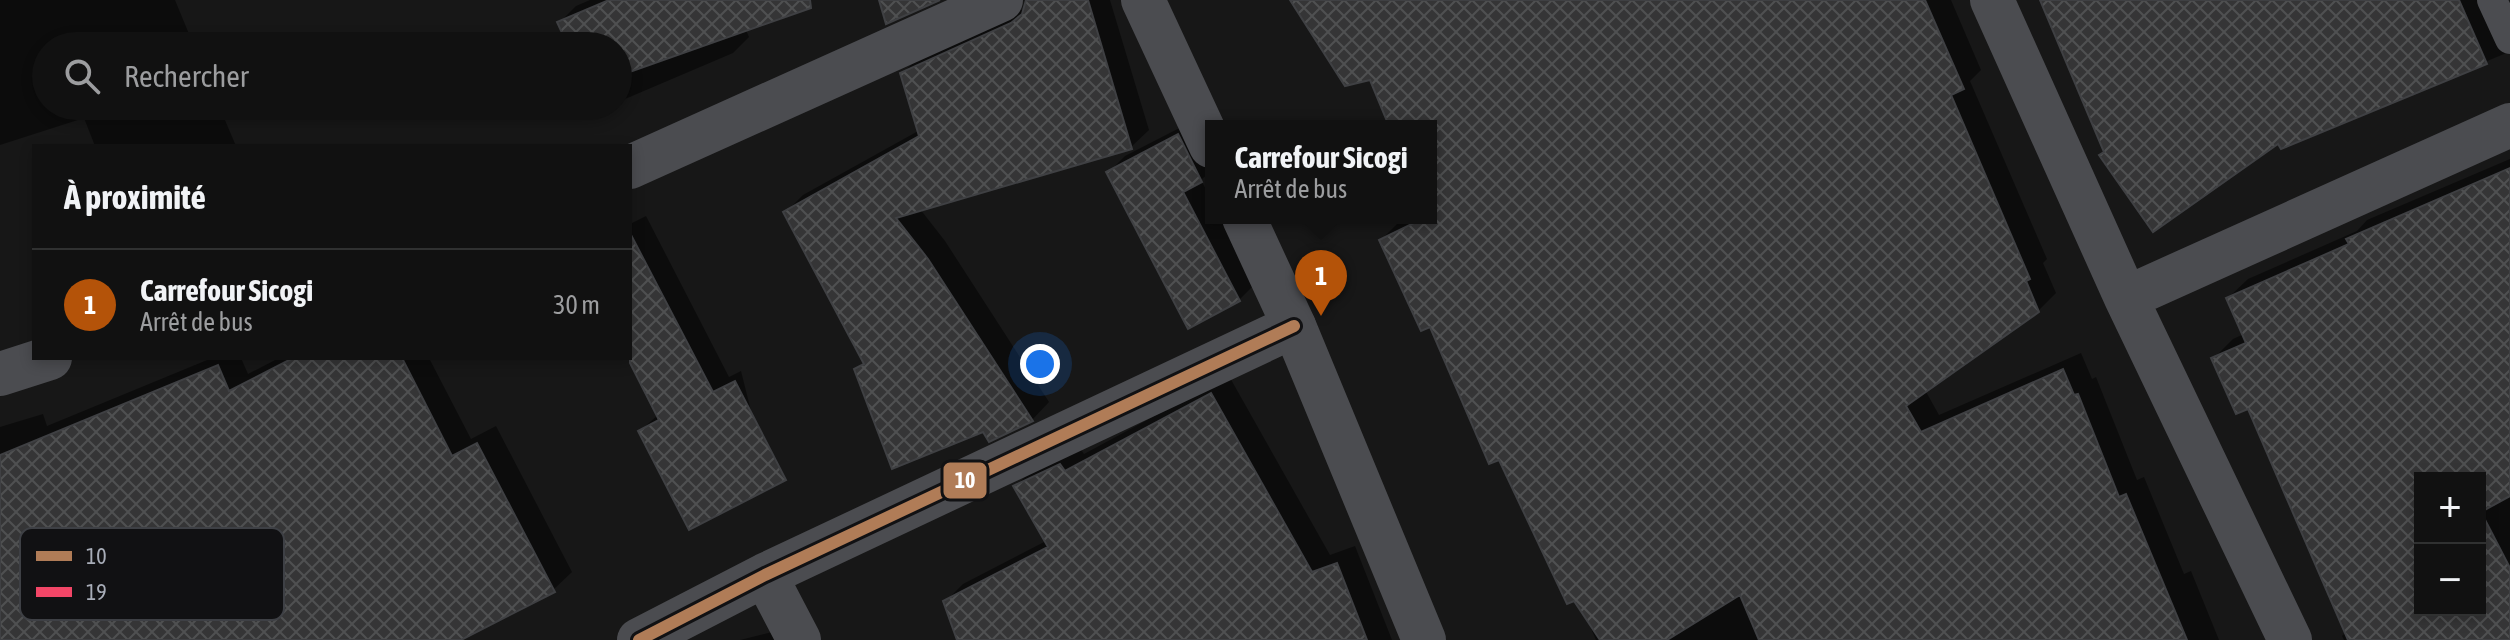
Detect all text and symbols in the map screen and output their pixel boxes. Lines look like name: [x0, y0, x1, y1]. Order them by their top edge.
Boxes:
search box: [32, 32, 632, 120]
icon: search: [60, 54, 104, 98]
text: Rechercher: [124, 59, 249, 93]
popup: [1205, 120, 1437, 224]
text: Carrefour Sicogi: [1234, 140, 1408, 174]
text: Arrêt de bus: [1234, 174, 1347, 204]
text: À proximité: [64, 177, 206, 216]
pin: 1: [1295, 250, 1347, 316]
text: Carrefour Sicogi: [140, 273, 313, 307]
text: 1: [84, 290, 96, 320]
text: 30 m: [553, 290, 600, 320]
text: Arrêt de bus: [140, 307, 253, 337]
your location: [1020, 344, 1060, 384]
line badge: 10: [942, 461, 988, 500]
text: 10: [955, 467, 975, 493]
map controls: [2414, 472, 2486, 616]
button: +: [2414, 472, 2486, 544]
legend: [20, 528, 284, 620]
text: 10: [86, 543, 107, 569]
button: −: [2414, 544, 2486, 616]
text: 19: [86, 579, 107, 605]

